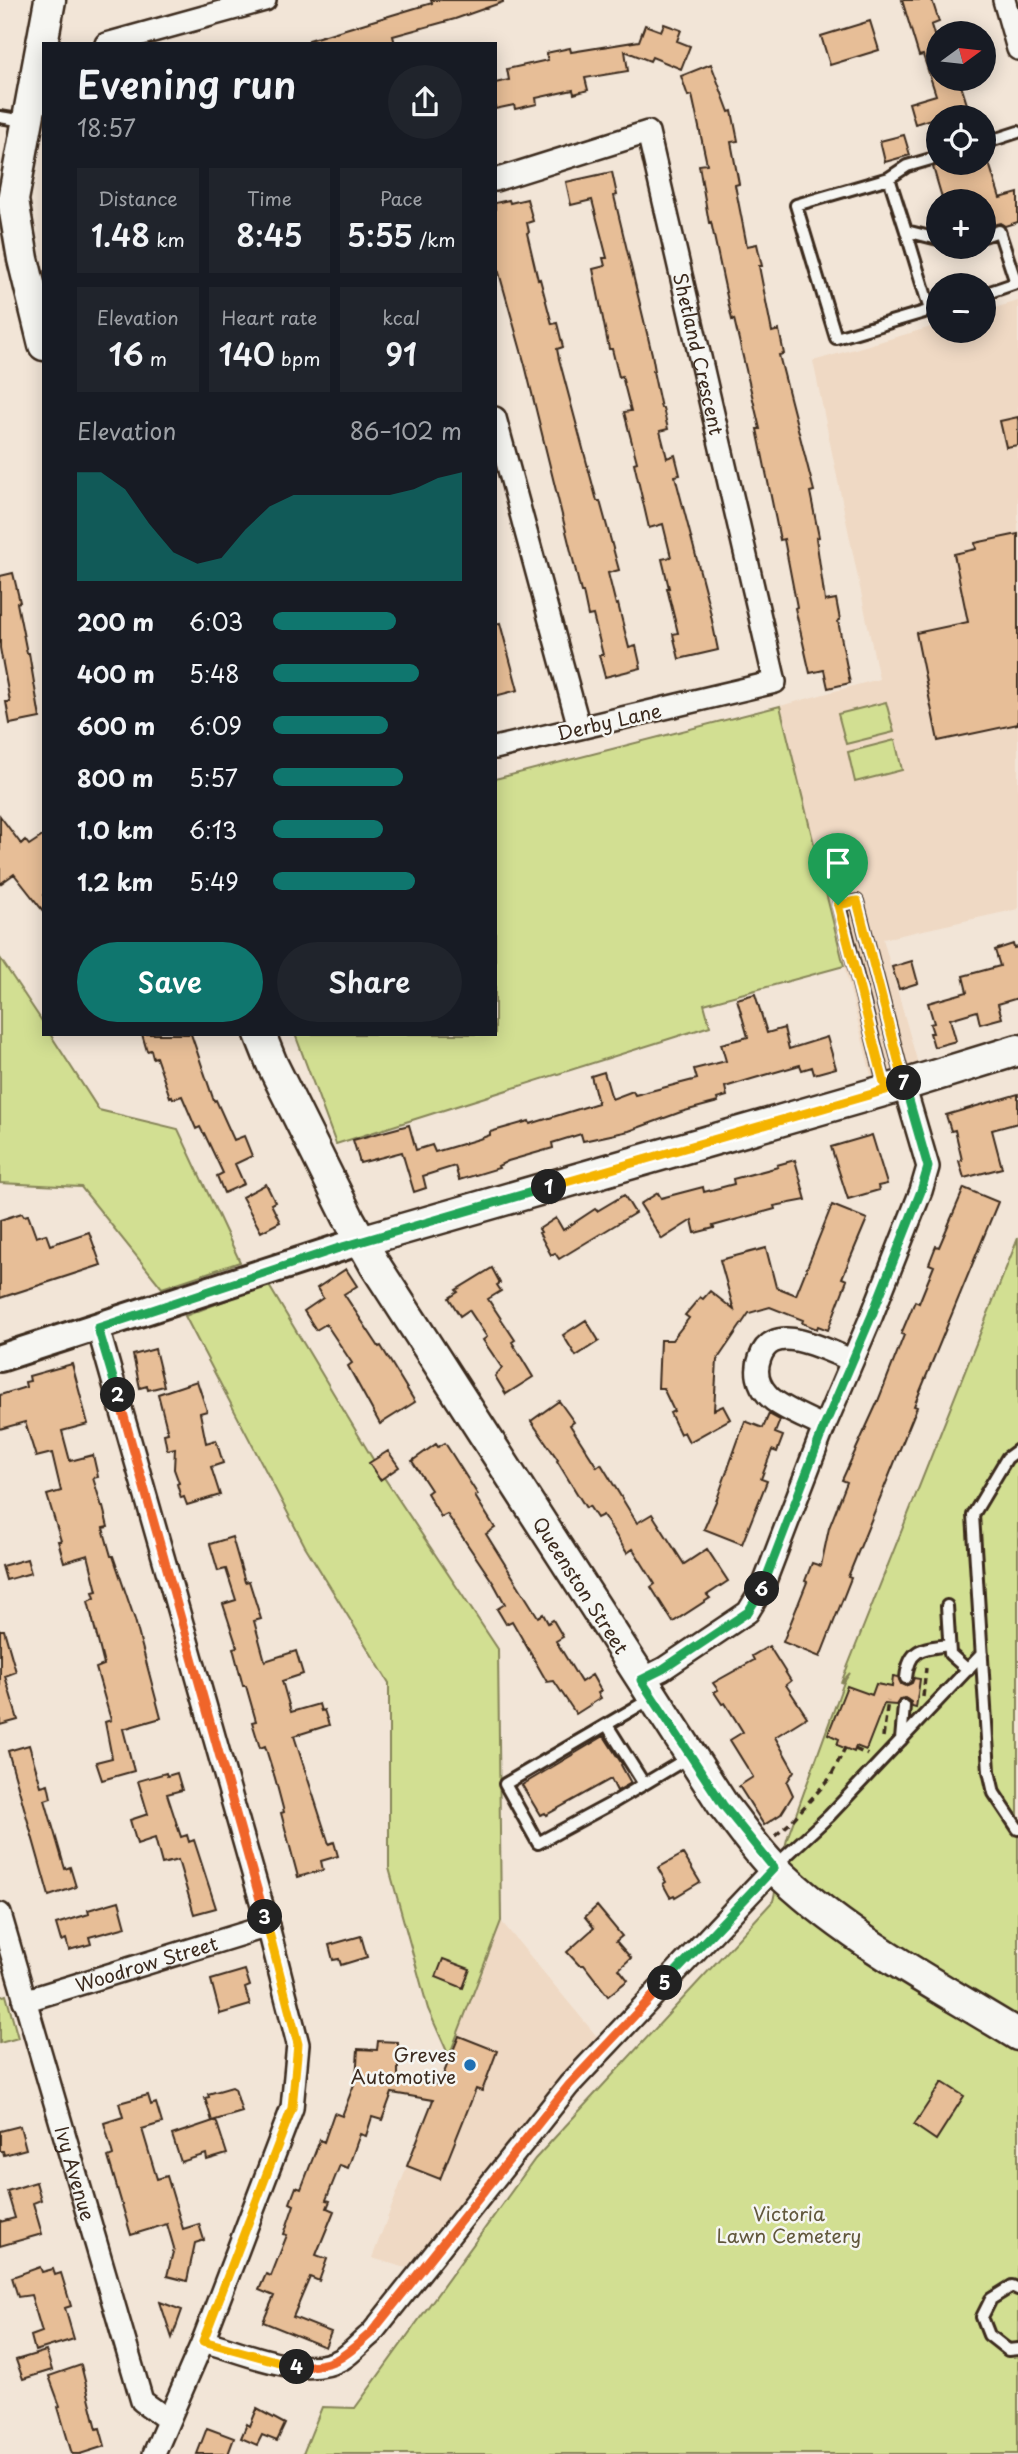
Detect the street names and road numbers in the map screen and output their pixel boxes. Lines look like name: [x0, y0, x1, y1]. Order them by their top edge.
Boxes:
street label: Shetland Crescent: [667, 270, 732, 438]
street label: Derby Lane: [554, 695, 664, 747]
street label: Queenston Street: [527, 1511, 636, 1660]
street label: Woodrow Street: [72, 1928, 221, 1998]
street label: Ivy Avenue: [48, 2122, 103, 2224]

